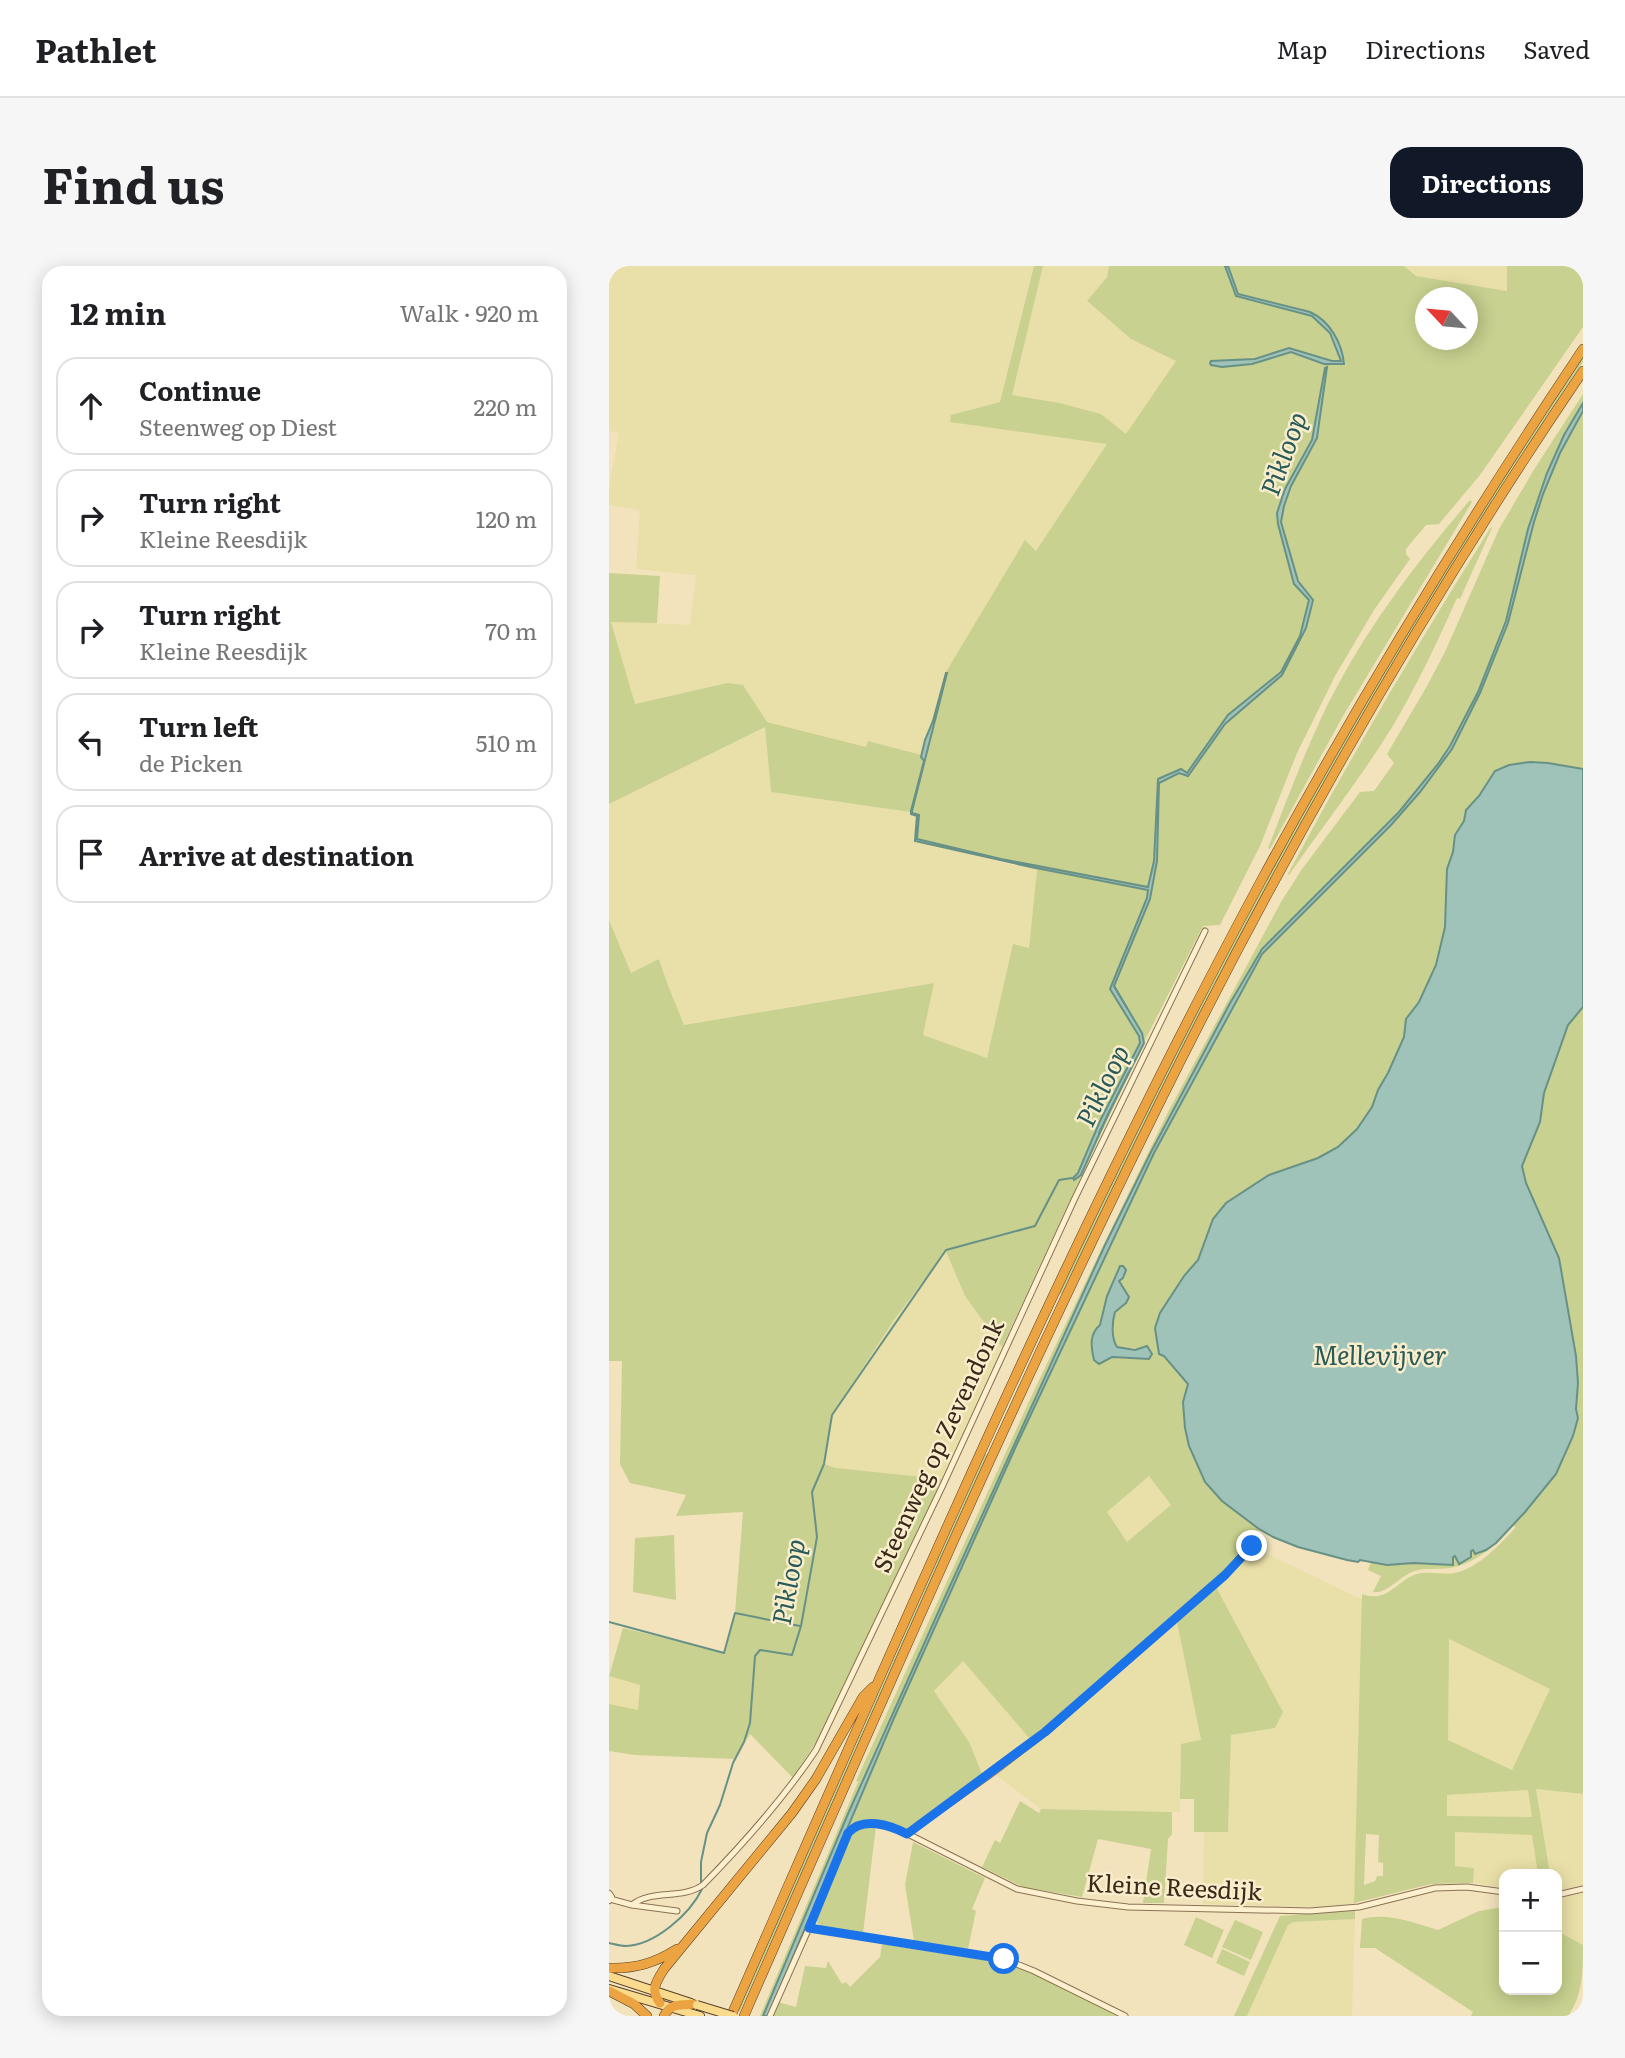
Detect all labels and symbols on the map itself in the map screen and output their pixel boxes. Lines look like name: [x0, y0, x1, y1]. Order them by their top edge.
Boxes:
north arrow: [1415, 287, 1478, 350]
water label: Pikloop: [1249, 406, 1315, 501]
water label: Pikloop: [1064, 1037, 1137, 1132]
street label: Steenweg op Zevendonk: [863, 1312, 1011, 1577]
water label: Mellevijver: [1313, 1334, 1447, 1373]
route end: [1236, 1530, 1267, 1561]
water label: Pikloop: [760, 1536, 813, 1628]
street label: Kleine Reesdijk: [1086, 1863, 1263, 1908]
route start: [988, 1943, 1019, 1974]

